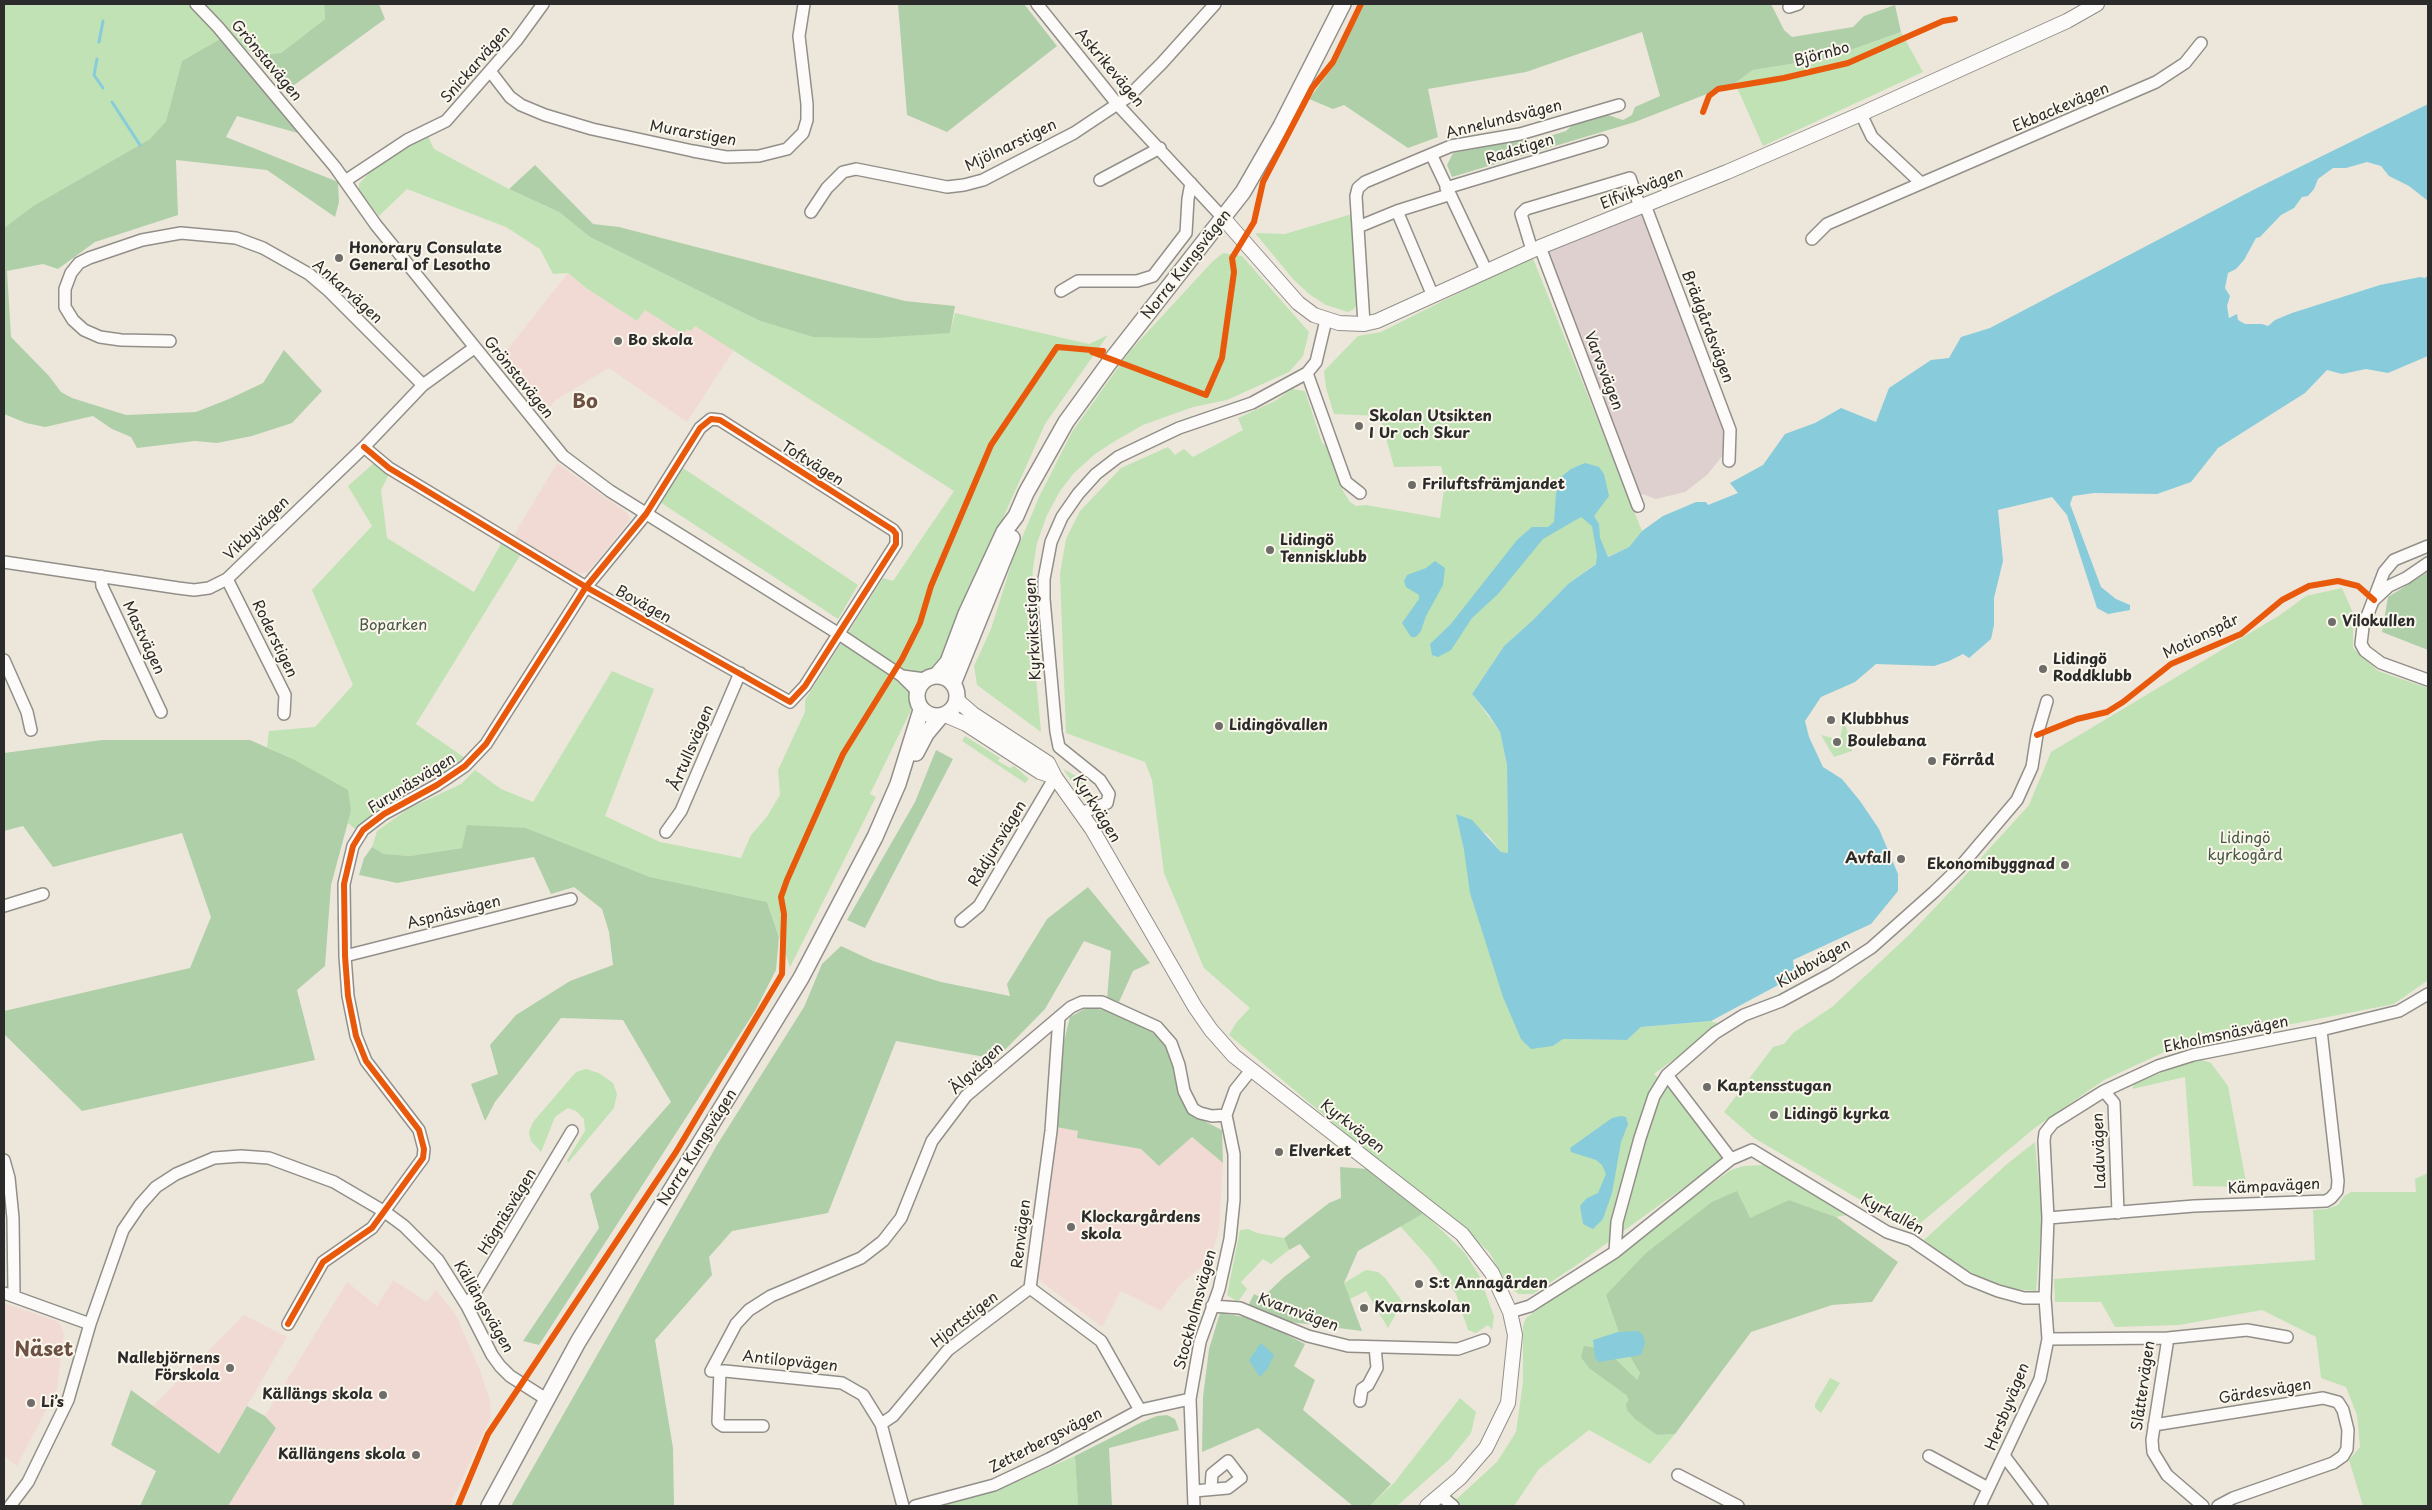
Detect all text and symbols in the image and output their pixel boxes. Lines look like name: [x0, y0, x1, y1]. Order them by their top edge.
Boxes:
street label: Grönstavägen: [227, 17, 305, 105]
street label: Snickarvägen: [438, 23, 514, 107]
street label: Askrikevägen: [1071, 25, 1147, 111]
street label: Björnbo: [1792, 39, 1852, 71]
street label: Ekbackevägen: [2010, 80, 2112, 136]
street label: Annelundsvägen: [1444, 97, 1564, 143]
street label: Mjölnarstigen: [962, 116, 1060, 176]
street label: Murarstigen: [648, 118, 738, 150]
street label: Radstigen: [1484, 131, 1556, 169]
street label: Elfviksvägen: [1598, 164, 1686, 214]
street label: Norra Kungsvägen: [1139, 206, 1235, 324]
place label: Honorary Consulate General of Lesotho: [349, 240, 502, 275]
marker: Honorary Consulate General of Lesotho: [333, 252, 345, 264]
street label: Ankarvägen: [309, 256, 385, 328]
street label: Brädgårdsvägen: [1677, 268, 1737, 386]
street label: Varvsvägen: [1580, 329, 1626, 413]
place label: Bo skola: [628, 332, 693, 350]
street label: Grönstavägen: [479, 333, 557, 423]
marker: Bo skola: [612, 335, 624, 347]
district label: Bo: [572, 390, 598, 414]
place label: Skolan Utsikten I Ur och Skur: [1369, 408, 1492, 443]
marker: Skolan Utsikten I Ur och Skur: [1353, 420, 1365, 432]
street label: Toftvägen: [777, 438, 847, 490]
place label: Friluftsfrämjandet: [1422, 476, 1565, 494]
marker: Friluftsfrämjandet: [1406, 479, 1418, 491]
street label: Vikbyvägen: [221, 493, 293, 565]
place label: Lidingö Tennisklubb: [1280, 532, 1367, 567]
marker: Lidingö Tennisklubb: [1264, 544, 1276, 556]
street label: Kyrkviksstigen: [1022, 577, 1046, 681]
street label: Bovägen: [612, 582, 674, 628]
street label: Roderstigen: [248, 597, 300, 681]
street label: Mastvägen: [118, 598, 168, 678]
street label: Motionspår: [2160, 611, 2242, 663]
place label: Vilokullen: [2342, 613, 2415, 631]
marker: Vilokullen: [2326, 616, 2338, 628]
park label: Boparken: [359, 617, 427, 635]
place label: Lidingö Roddklubb: [2053, 651, 2132, 686]
marker: Lidingö Roddklubb: [2037, 663, 2049, 675]
street label: Årtullsvägen: [666, 703, 718, 793]
place label: Klubbhus: [1841, 711, 1909, 729]
marker: Klubbhus: [1825, 714, 1837, 726]
place label: Lidingövallen: [1229, 717, 1328, 735]
marker: Lidingövallen: [1213, 720, 1225, 732]
place label: Boulebana: [1847, 733, 1927, 751]
marker: Boulebana: [1831, 736, 1843, 748]
street label: Furunäsvägen: [365, 750, 459, 818]
place label: Förråd: [1942, 752, 1994, 770]
marker: Förråd: [1926, 755, 1938, 767]
street label: Kyrkvägen: [1068, 772, 1124, 846]
street label: Rådjursvägen: [965, 798, 1031, 890]
park label: Lidingö kyrkogård: [2207, 830, 2283, 865]
place label: Avfall: [1845, 850, 1891, 868]
marker: Avfall: [1895, 853, 1907, 865]
place label: Ekonomibyggnad: [1927, 856, 2055, 874]
marker: Ekonomibyggnad: [2059, 859, 2071, 871]
street label: Aspnäsvägen: [405, 893, 503, 933]
street label: Klubbvägen: [1774, 936, 1854, 992]
street label: Ekholmsnäsvägen: [2162, 1013, 2290, 1057]
street label: Älgvägen: [946, 1040, 1008, 1098]
place label: Kaptensstugan: [1717, 1078, 1832, 1096]
marker: Kaptensstugan: [1701, 1081, 1713, 1093]
street label: Norra Kungsvägen: [655, 1086, 741, 1210]
street label: Kyrkvägen: [1316, 1096, 1388, 1158]
place label: Lidingö kyrka: [1784, 1106, 1890, 1124]
marker: Lidingö kyrka: [1768, 1109, 1780, 1121]
street label: Laduvägen: [2090, 1112, 2110, 1190]
place label: Elverket: [1289, 1143, 1351, 1161]
marker: Elverket: [1273, 1146, 1285, 1158]
street label: Högnäsvägen: [475, 1166, 541, 1258]
street label: Kämpavägen: [2227, 1176, 2321, 1198]
street label: Kyrkallén: [1857, 1191, 1927, 1239]
street label: Renvägen: [1009, 1198, 1035, 1270]
place label: Klockargårdens skola: [1081, 1209, 1200, 1244]
marker: Klockargårdens skola: [1065, 1221, 1077, 1233]
street label: Stockholmsvägen: [1171, 1248, 1221, 1372]
street label: Källängsvägen: [449, 1258, 517, 1356]
place label: S:t Annagården: [1429, 1275, 1548, 1293]
marker: S:t Annagården: [1413, 1278, 1425, 1290]
street label: Hjortstigen: [928, 1288, 1002, 1352]
street label: Kvarnvägen: [1255, 1290, 1341, 1336]
place label: Kvarnskolan: [1374, 1299, 1470, 1317]
marker: Kvarnskolan: [1358, 1302, 1370, 1314]
district label: Näset: [14, 1338, 74, 1362]
street label: Slåttervägen: [2129, 1340, 2159, 1432]
street label: Antilopvägen: [741, 1348, 839, 1376]
place label: Nallebjörnens Förskola: [117, 1350, 220, 1385]
street label: Hersbyvägen: [1982, 1361, 2034, 1453]
marker: Nallebjörnens Förskola: [224, 1362, 236, 1374]
street label: Gärdesvägen: [2217, 1376, 2313, 1408]
place label: Källängs skola: [262, 1386, 373, 1404]
marker: Källängs skola: [377, 1389, 389, 1401]
place label: Li’s: [41, 1394, 64, 1412]
marker: Li’s: [25, 1397, 37, 1409]
street label: Zetterbergsvägen: [986, 1405, 1106, 1477]
place label: Källängens skola: [278, 1446, 406, 1464]
marker: Källängens skola: [410, 1449, 422, 1461]

